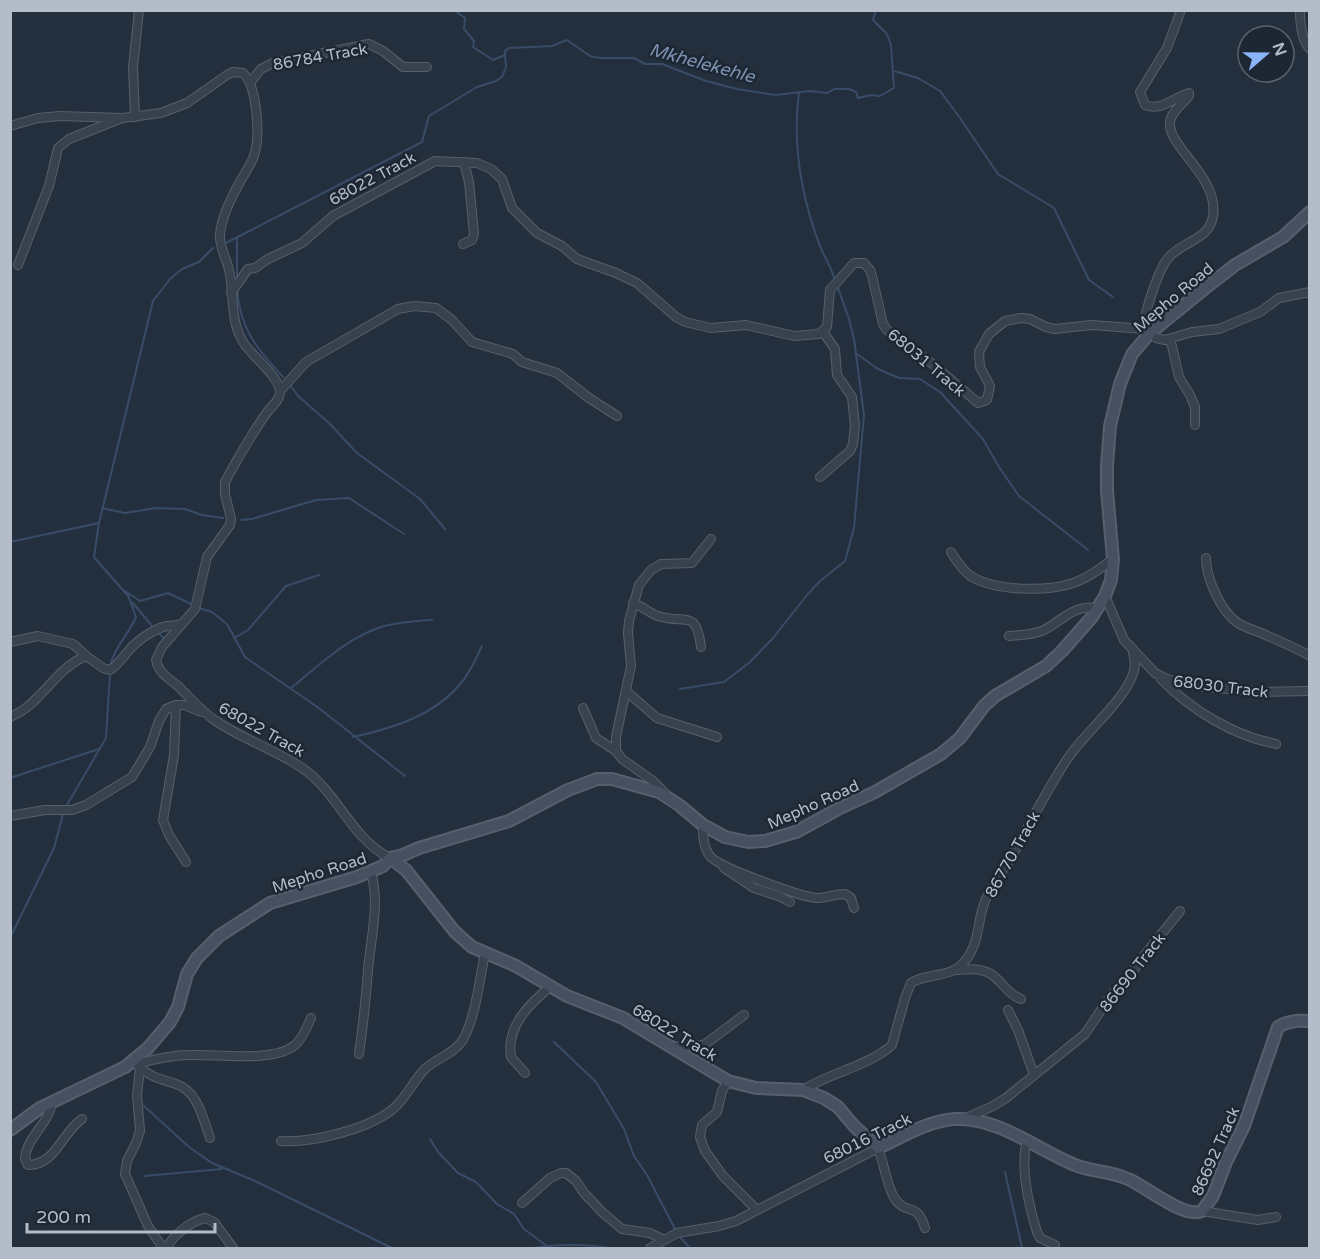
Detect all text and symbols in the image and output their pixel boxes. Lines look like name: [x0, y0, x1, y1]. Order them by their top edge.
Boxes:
north arrow: [1236, 24, 1296, 84]
water label: Mkhelekehle: [647, 38, 758, 88]
street label: 86784 Track: [271, 39, 369, 75]
text: N: [1268, 40, 1291, 59]
street label: 68022 Track: [326, 147, 420, 210]
street label: Mepho Road: [1130, 259, 1218, 337]
street label: 68031 Track: [883, 324, 970, 401]
street label: 68030 Track: [1172, 671, 1270, 703]
street label: 68022 Track: [215, 698, 308, 762]
street label: Mepho Road: [764, 776, 862, 834]
street label: 86770 Track: [981, 808, 1045, 901]
street label: Mepho Road: [270, 848, 369, 898]
street label: 86690 Track: [1095, 929, 1170, 1016]
street label: 68022 Track: [628, 1000, 721, 1066]
street label: 86692 Track: [1187, 1103, 1245, 1199]
street label: 68016 Track: [820, 1109, 915, 1169]
scale bar: [27, 1196, 214, 1234]
text: 200 m: [36, 1206, 91, 1228]

